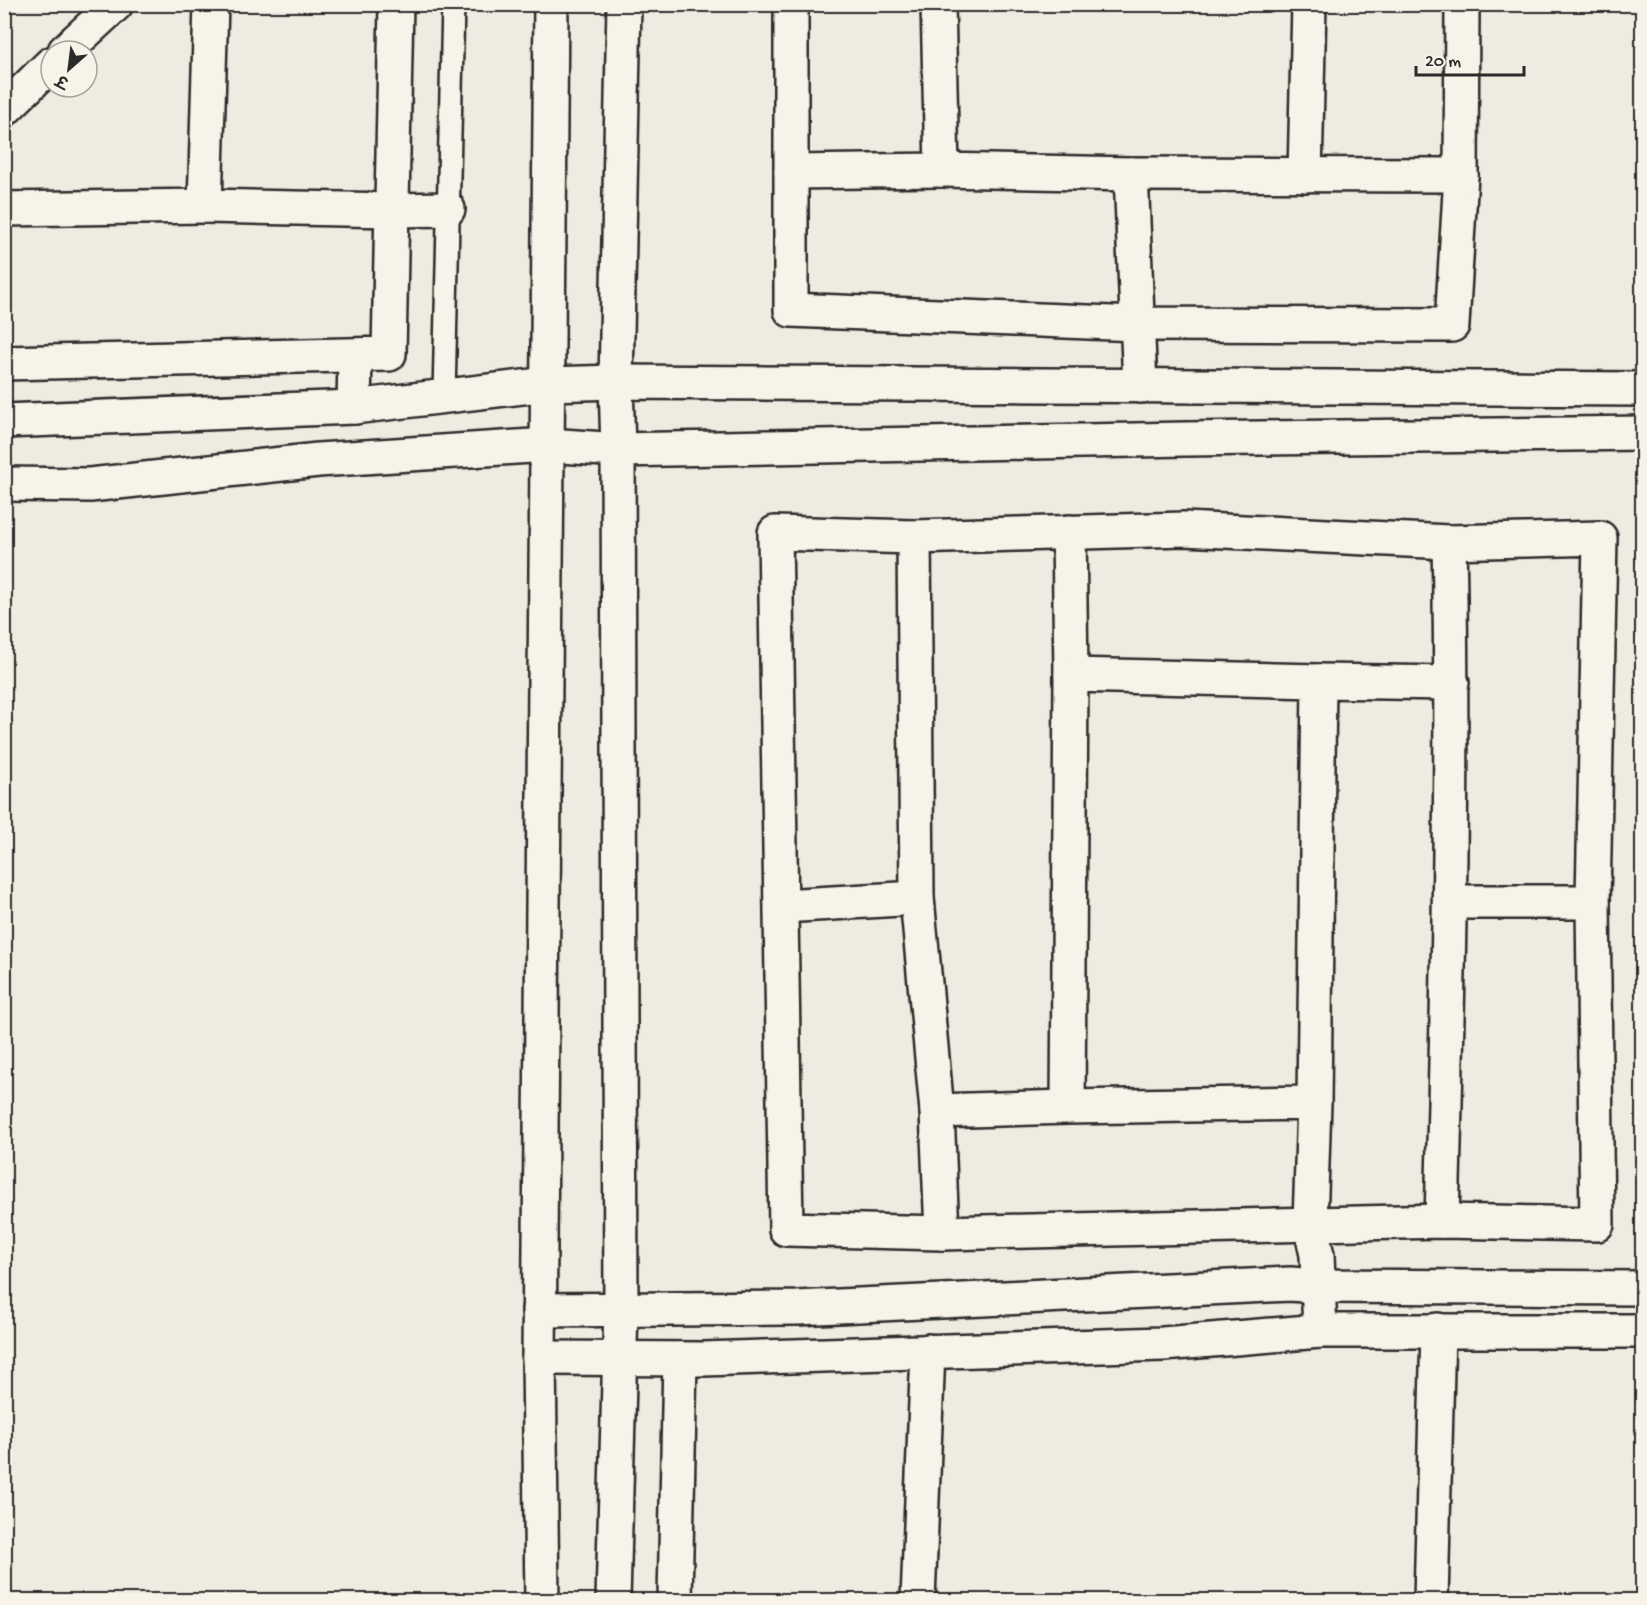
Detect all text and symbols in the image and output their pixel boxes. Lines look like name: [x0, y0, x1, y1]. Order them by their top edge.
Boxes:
north arrow: [39, 39, 99, 99]
scale bar: [1416, 39, 1524, 77]
text: 20 m: [1425, 52, 1461, 73]
text: उ: [53, 68, 75, 91]

